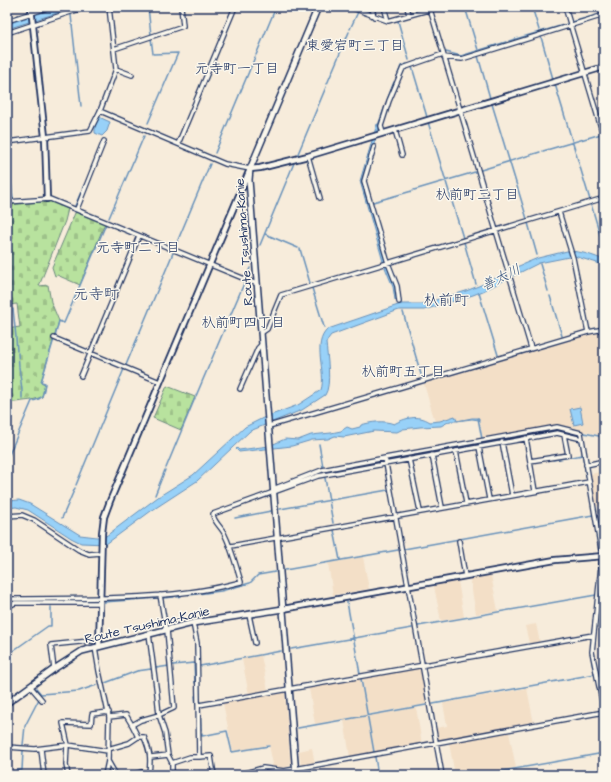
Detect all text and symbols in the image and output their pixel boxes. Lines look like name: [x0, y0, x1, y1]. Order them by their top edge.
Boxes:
district label: 東愛宕町三丁目: [306, 36, 404, 56]
district label: 元寺町一丁目: [195, 59, 279, 79]
street label: Route Tsushima-Kanie: [231, 178, 257, 306]
district label: 杁前町三丁目: [435, 185, 519, 205]
district label: 元寺町二丁目: [96, 238, 180, 258]
water label: 善太川: [478, 260, 524, 296]
district label: 元寺町: [73, 284, 119, 305]
district label: 杁前町: [423, 290, 469, 311]
district label: 杁前町四丁目: [201, 313, 285, 333]
district label: 杁前町五丁目: [361, 362, 445, 382]
street label: Route Tsushima-Kanie: [83, 602, 211, 648]

